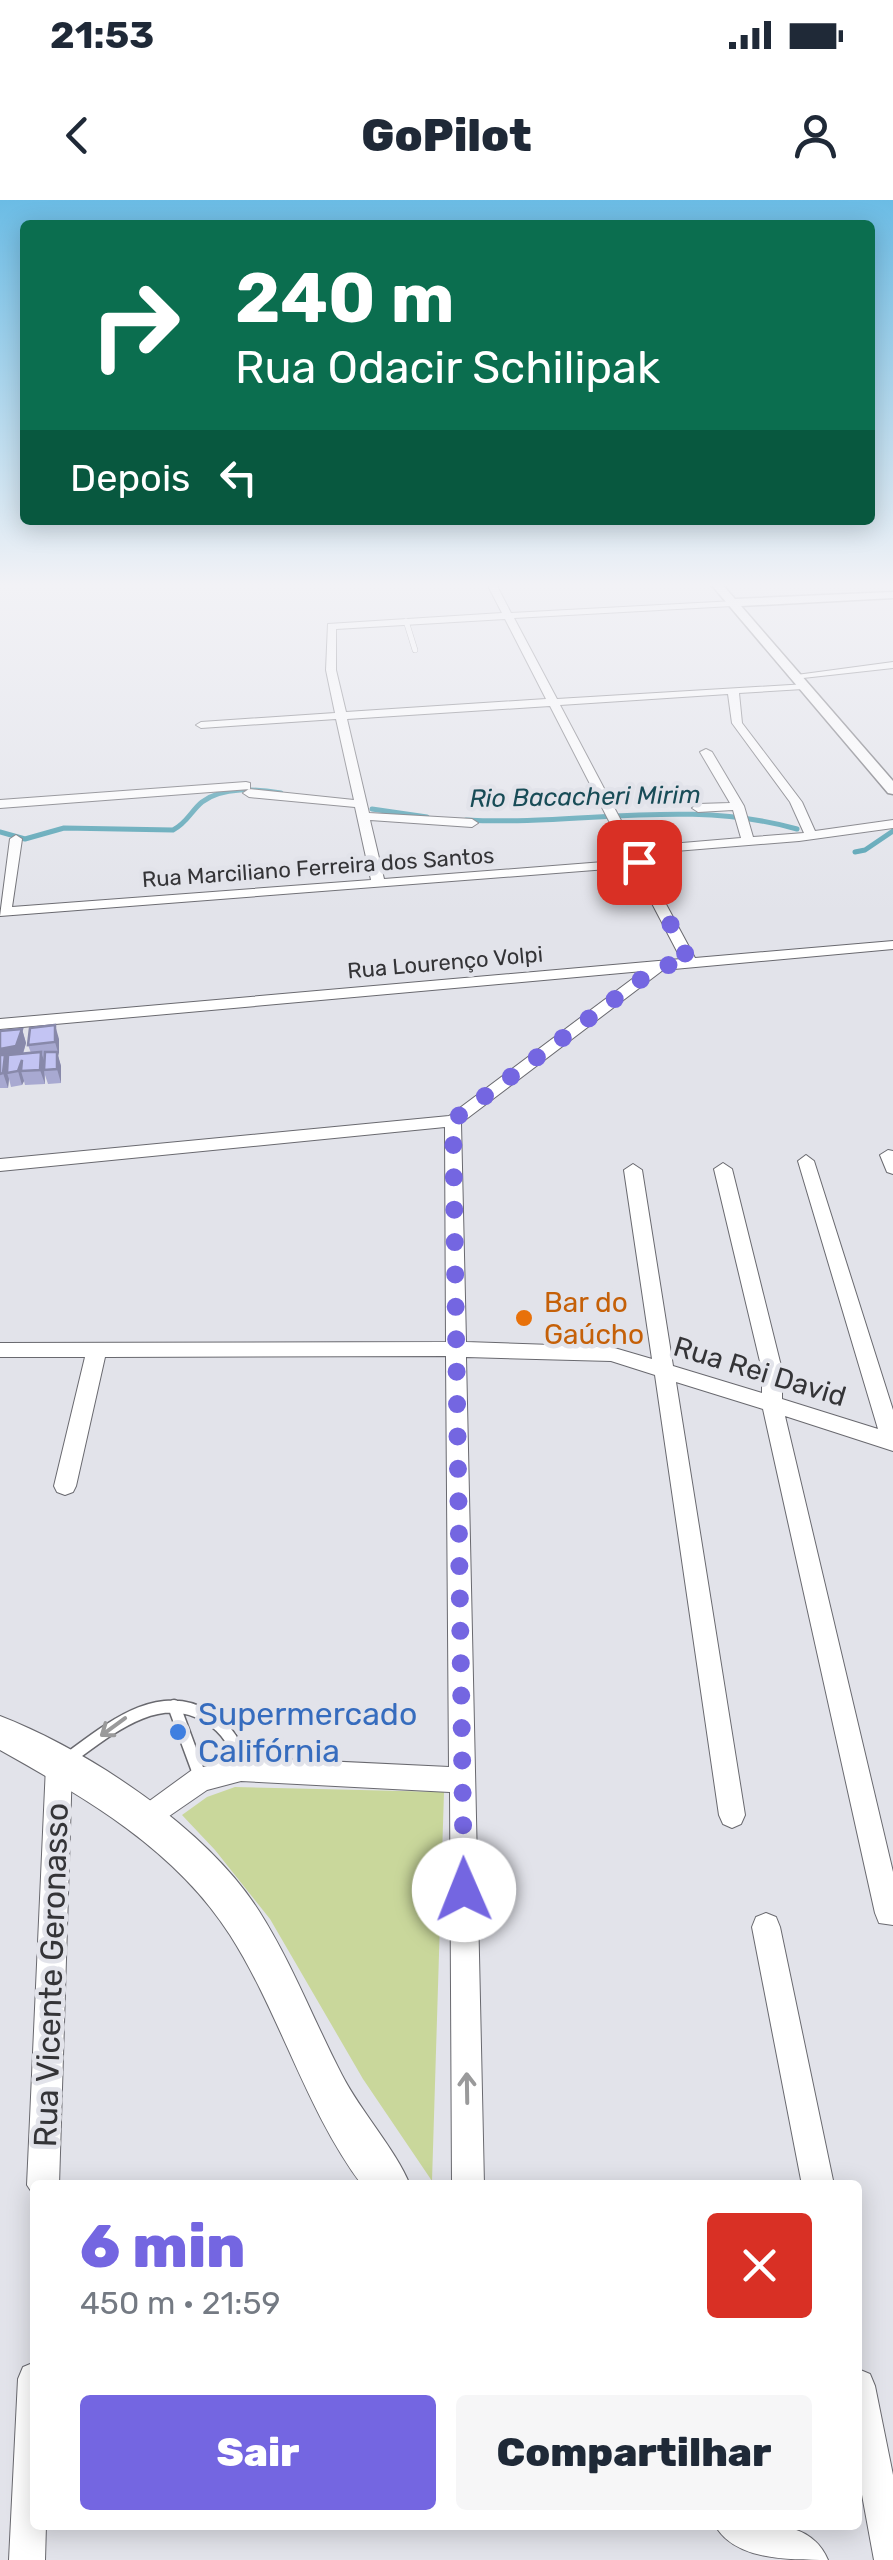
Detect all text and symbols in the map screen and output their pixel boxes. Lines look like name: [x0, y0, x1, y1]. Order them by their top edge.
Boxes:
text: 21:53: [50, 12, 154, 58]
icon: back: [50, 108, 105, 163]
icon: person: [788, 108, 843, 163]
text: GoPilot: [361, 109, 532, 162]
text: 240 m: [235, 257, 455, 340]
icon: right: [70, 260, 200, 390]
text: Rua Odacir Schilipak: [235, 341, 660, 394]
icon: left: [211, 450, 266, 505]
text: Depois: [70, 455, 191, 501]
water label: Rio Bacacheri Mirim: [469, 780, 701, 813]
pin: [597, 820, 682, 905]
icon: arrive: [612, 835, 667, 890]
street label: Rua Marciliano Ferreira dos Santos: [141, 842, 495, 893]
street label: Rua Lourenço Volpi: [346, 940, 544, 984]
place label: Bar do Gaúcho: [544, 1286, 644, 1351]
marker: Bar do Gaúcho: [513, 1307, 535, 1329]
street label: Rua Rei David: [670, 1330, 850, 1413]
place label: Supermercado Califórnia: [198, 1695, 417, 1770]
one-way arrow: [100, 1716, 127, 1737]
marker: Supermercado Califórnia: [167, 1721, 189, 1743]
street label: Rua Vicente Geronasso: [26, 1802, 76, 2148]
position arrow: [412, 1838, 516, 1942]
one-way arrow: [457, 2072, 476, 2104]
text: 6 min: [80, 2211, 246, 2282]
button: close: [707, 2213, 812, 2318]
text: 450 m · 21:59: [80, 2284, 280, 2322]
button: Sair: [80, 2395, 436, 2510]
button: Compartilhar: [456, 2395, 812, 2510]

